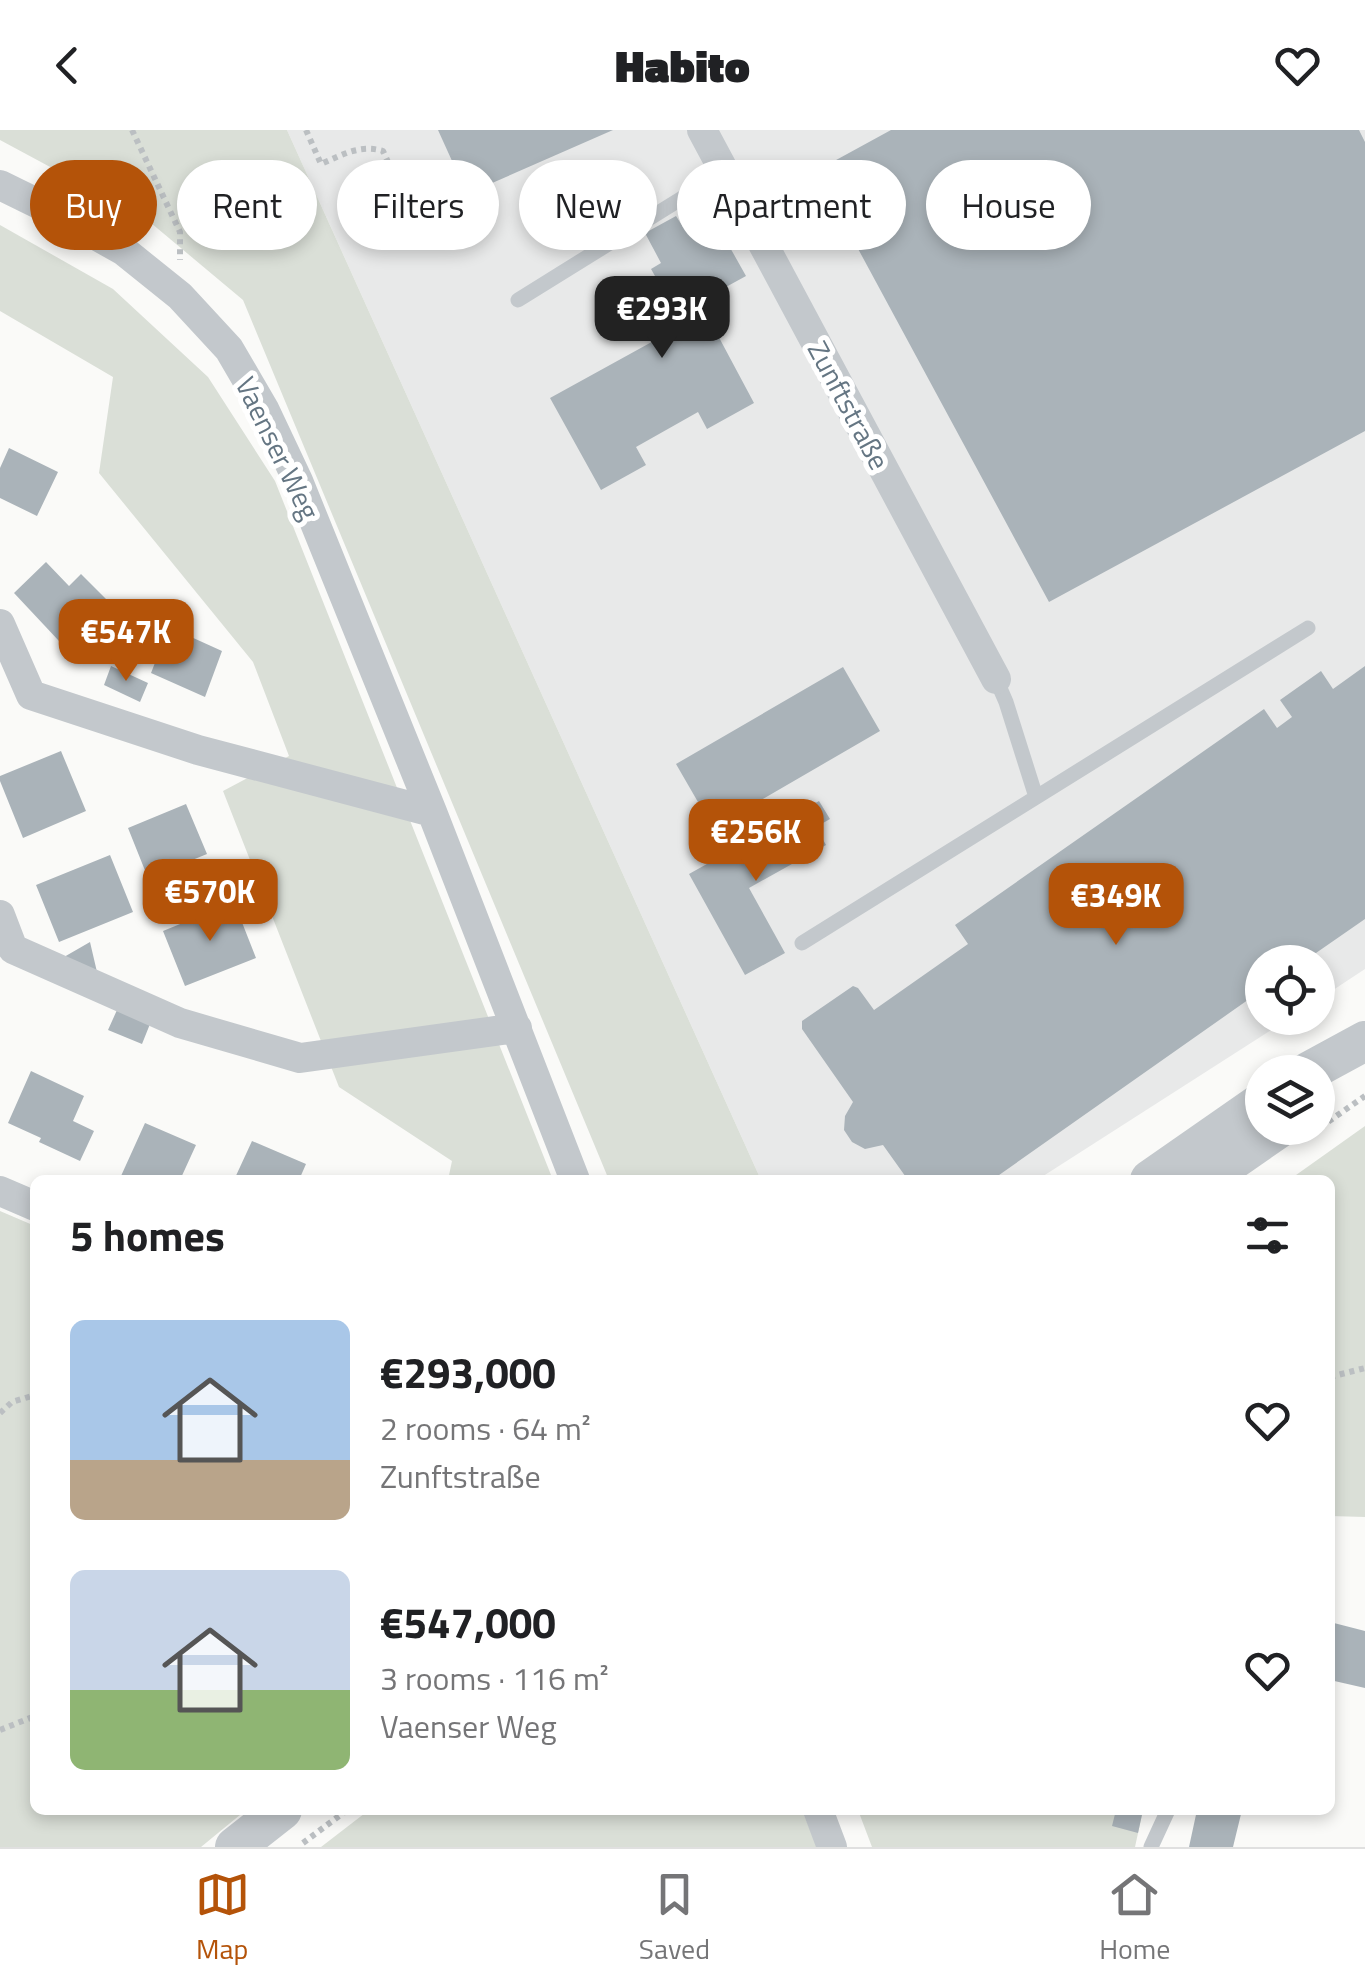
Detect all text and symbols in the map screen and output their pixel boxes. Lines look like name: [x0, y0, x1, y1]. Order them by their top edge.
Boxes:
text: Habito: [615, 31, 750, 99]
icon: back: [40, 38, 95, 93]
icon: heart: [1270, 38, 1325, 93]
chip: Buy: [30, 160, 157, 250]
chip: Rent: [177, 160, 317, 250]
chip: Filters: [337, 160, 499, 250]
chip: New: [519, 160, 657, 250]
chip: Apartment: [677, 160, 906, 250]
chip: House: [926, 160, 1091, 250]
pin: €293K: [592, 276, 732, 361]
text: €293K: [617, 284, 707, 332]
street label: Zunftstraße: [797, 333, 901, 477]
street label: Vaenser Weg: [225, 369, 331, 527]
pin: €547K: [56, 599, 196, 684]
text: €547K: [81, 607, 171, 655]
pin: €256K: [686, 799, 826, 884]
text: €256K: [711, 807, 801, 855]
pin: €570K: [140, 859, 280, 944]
pin: €349K: [1046, 863, 1186, 948]
text: €570K: [165, 867, 255, 915]
text: €349K: [1071, 871, 1161, 919]
map controls: [1245, 945, 1335, 1145]
button: locate: [1245, 945, 1335, 1035]
button: layers: [1245, 1055, 1335, 1145]
text: 5 homes: [70, 1203, 225, 1267]
icon: filters: [1240, 1208, 1295, 1263]
text: €293,000: [380, 1340, 556, 1404]
icon: home: [150, 1360, 270, 1480]
icon: heart: [1240, 1393, 1295, 1448]
text: 2 rooms · 64 m²: [380, 1404, 591, 1452]
text: Zunftstraße: [380, 1452, 541, 1500]
text: €547,000: [380, 1590, 556, 1654]
icon: home: [150, 1610, 270, 1730]
icon: heart: [1240, 1643, 1295, 1698]
text: 3 rooms · 116 m²: [380, 1654, 609, 1702]
text: Vaenser Weg: [380, 1702, 557, 1750]
tab: Map: [195, 1867, 250, 1970]
tab: Saved: [639, 1867, 710, 1970]
tab: Home: [1099, 1867, 1170, 1970]

